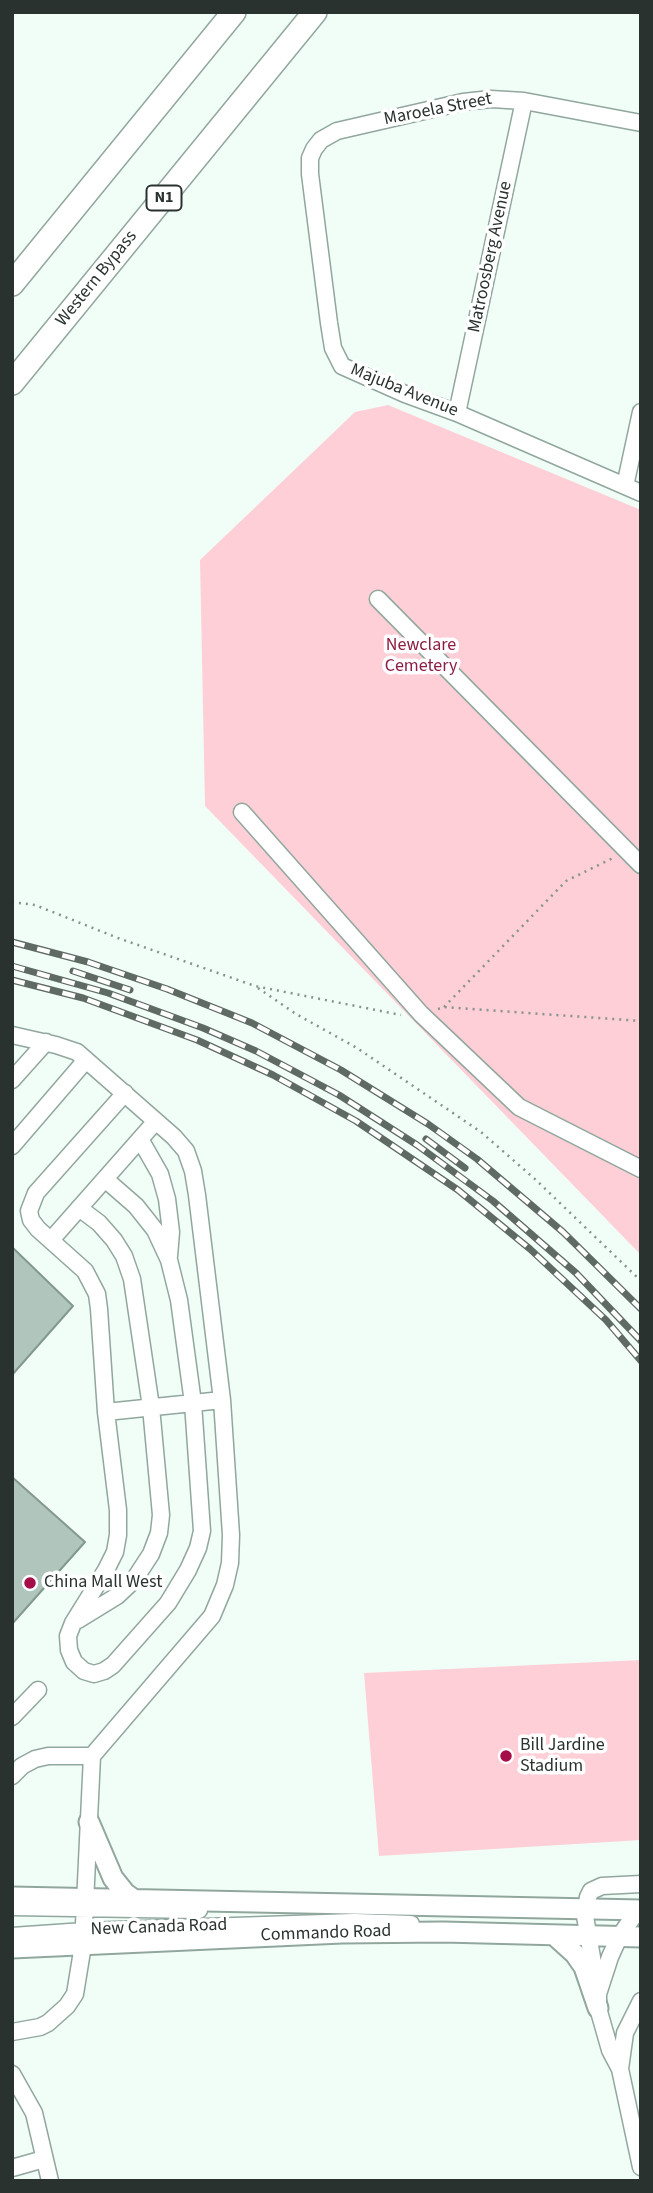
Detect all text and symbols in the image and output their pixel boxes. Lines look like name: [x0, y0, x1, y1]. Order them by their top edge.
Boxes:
street label: Maroela Street: [382, 89, 494, 131]
street label: Matroosberg Avenue: [464, 179, 518, 335]
road number: N1: [146, 186, 182, 210]
street label: Western Bypass: [52, 227, 142, 331]
street label: Majuba Avenue: [347, 360, 461, 422]
park label: Newclare Cemetery: [385, 635, 457, 678]
place label: China Mall West: [44, 1572, 162, 1594]
marker: China Mall West: [22, 1575, 38, 1591]
place label: Bill Jardine Stadium: [520, 1735, 605, 1778]
marker: Bill Jardine Stadium: [498, 1748, 514, 1764]
street label: New Canada Road: [90, 1915, 228, 1941]
street label: Commando Road: [260, 1921, 392, 1947]

